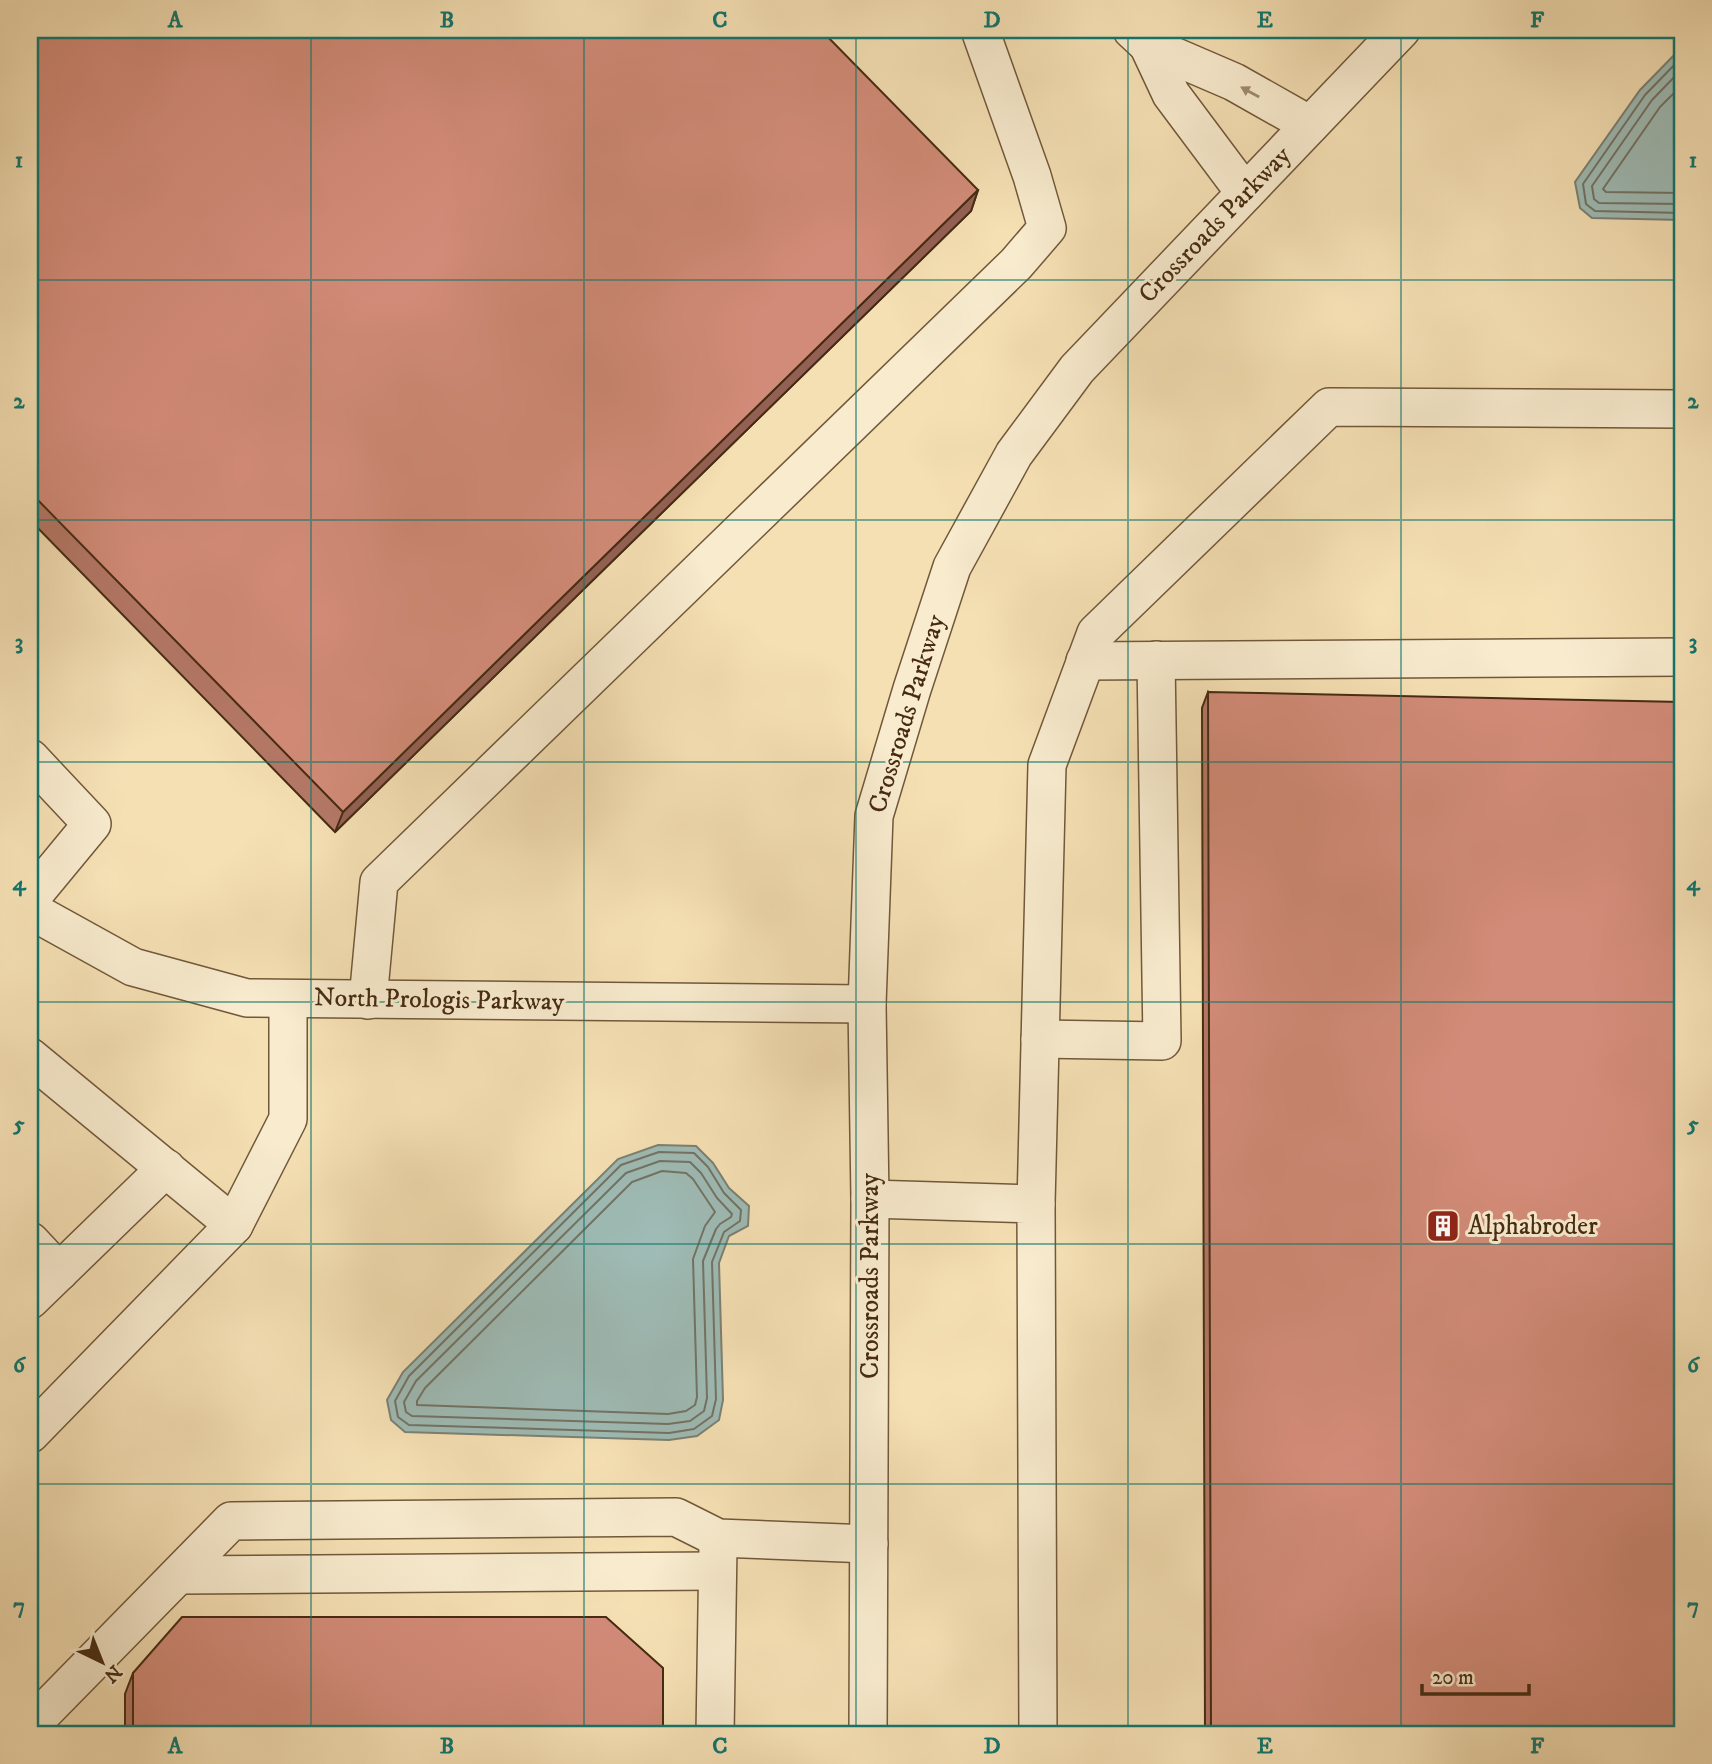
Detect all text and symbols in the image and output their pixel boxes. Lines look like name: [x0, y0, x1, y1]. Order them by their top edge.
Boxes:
text: A: [167, 6, 184, 35]
text: B: [440, 6, 454, 35]
text: C: [712, 6, 728, 35]
text: D: [983, 6, 1001, 35]
text: E: [1257, 6, 1273, 35]
text: F: [1530, 6, 1545, 35]
one-way arrow: [1241, 86, 1260, 98]
street label: Crossroads Parkway: [1132, 139, 1299, 310]
text: 1: [15, 146, 23, 175]
text: 1: [1689, 146, 1697, 175]
text: 2: [13, 387, 25, 416]
text: 2: [1687, 387, 1699, 416]
street label: Crossroads Parkway: [861, 610, 953, 817]
text: 3: [15, 628, 23, 657]
text: 3: [1689, 628, 1697, 657]
text: 4: [12, 869, 27, 898]
text: 4: [1686, 869, 1701, 898]
street label: North Prologis Parkway: [314, 981, 565, 1019]
text: 5: [12, 1110, 25, 1139]
text: 5: [1686, 1110, 1699, 1139]
street label: Crossroads Parkway: [854, 1172, 887, 1379]
building icon: Alphabroder: [1424, 1207, 1462, 1245]
place label: Alphabroder: [1468, 1210, 1598, 1243]
text: 6: [13, 1351, 27, 1380]
text: 6: [1687, 1351, 1701, 1380]
text: 7: [13, 1592, 25, 1621]
text: 7: [1687, 1592, 1699, 1621]
north arrow: [66, 1628, 136, 1698]
scale bar: [1422, 1652, 1528, 1696]
text: N: [99, 1660, 126, 1687]
text: 20 m: [1432, 1665, 1474, 1691]
text: A: [167, 1732, 184, 1761]
text: B: [440, 1732, 454, 1761]
text: C: [712, 1732, 728, 1761]
text: D: [983, 1732, 1001, 1761]
text: E: [1257, 1732, 1273, 1761]
text: F: [1530, 1732, 1545, 1761]

